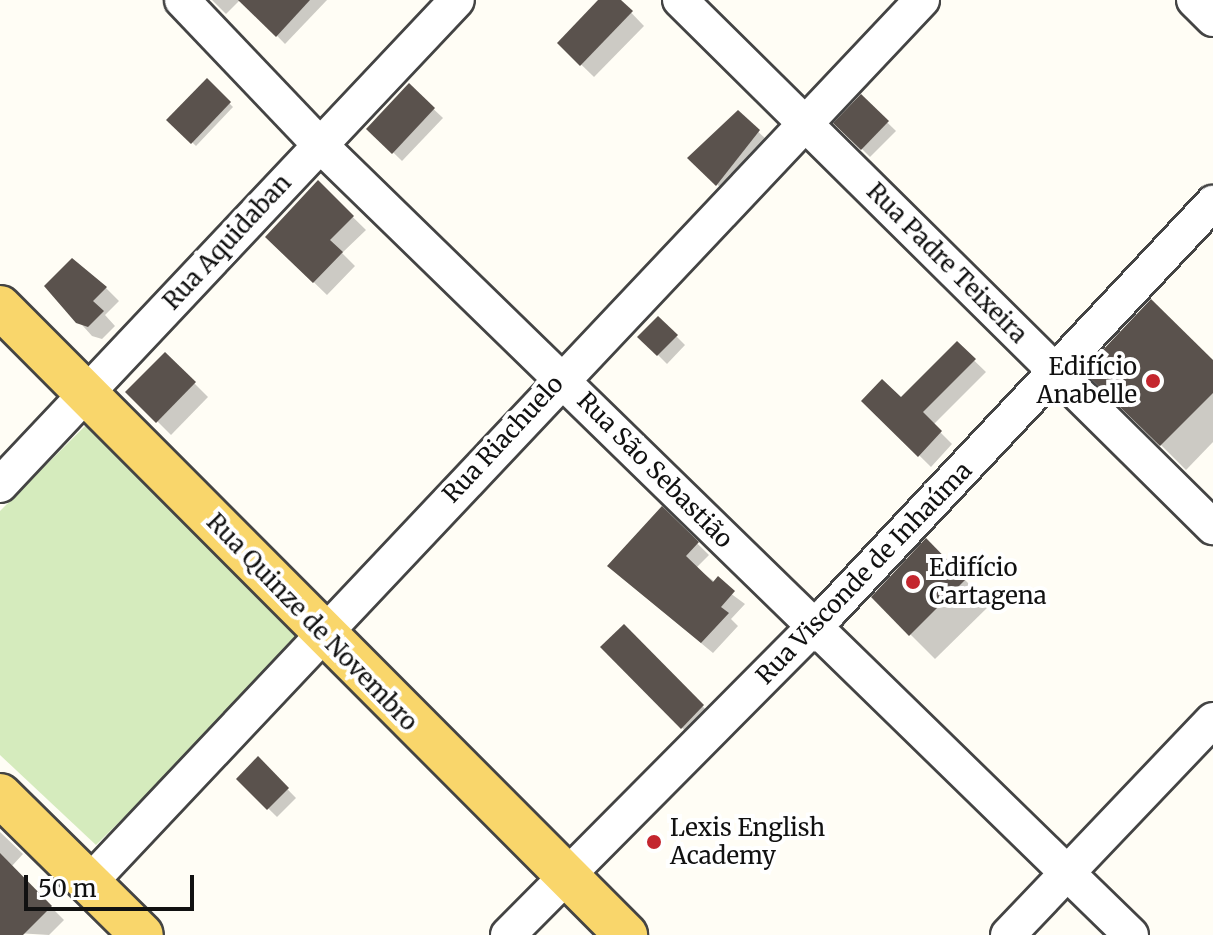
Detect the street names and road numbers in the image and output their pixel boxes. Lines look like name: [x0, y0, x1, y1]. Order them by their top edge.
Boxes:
street label: Rua Aquidaban: [157, 168, 297, 316]
street label: Rua Padre Teixeira: [861, 177, 1033, 349]
street label: Rua Riachuelo: [437, 369, 569, 509]
street label: Rua São Sebastião: [571, 386, 739, 554]
street label: Rua Visconde de Inhaúma: [750, 456, 978, 690]
street label: Rua Quinze de Novembro: [201, 507, 423, 737]

